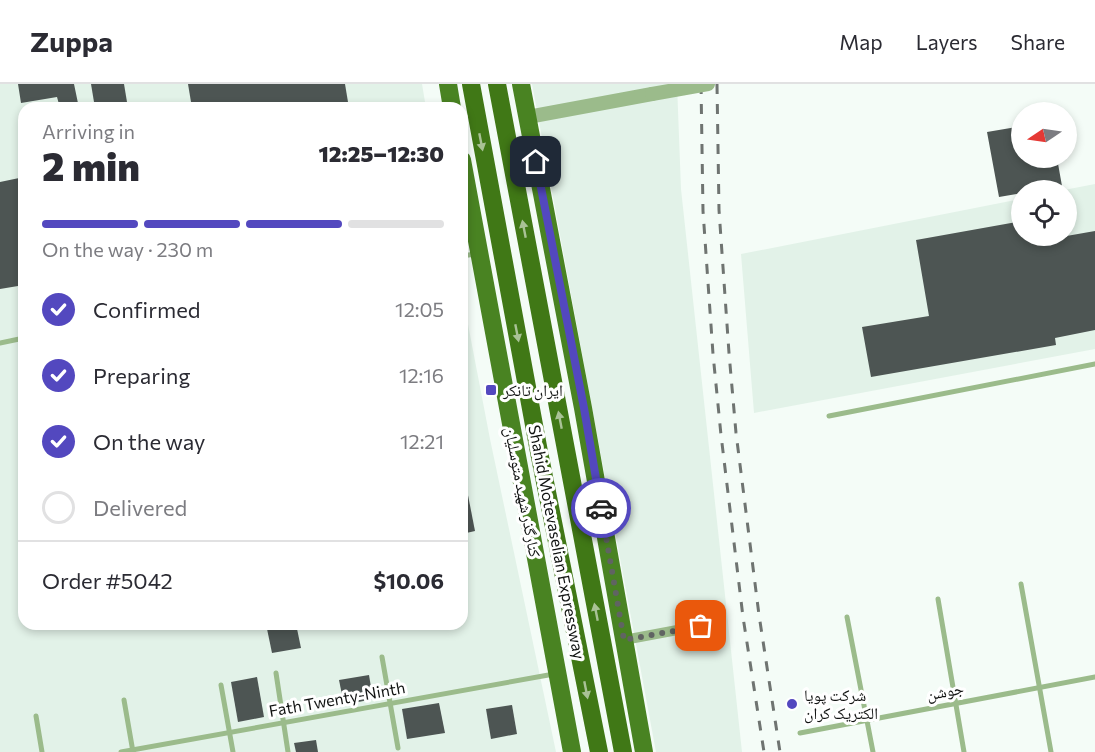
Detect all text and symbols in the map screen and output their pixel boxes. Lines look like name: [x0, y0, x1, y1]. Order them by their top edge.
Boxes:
text: Zuppa: [30, 24, 113, 58]
text: Map: [839, 29, 883, 54]
text: Layers: [916, 29, 978, 54]
text: Share: [1011, 29, 1065, 54]
north arrow: [1011, 102, 1077, 168]
map controls: [1011, 102, 1077, 246]
text: Arriving in: [42, 119, 135, 143]
one-way arrow: [477, 132, 486, 151]
pin: [510, 136, 561, 187]
text: 12:25–12:30: [319, 140, 444, 167]
text: 2 min: [42, 141, 140, 189]
icon: home: [519, 145, 552, 178]
button: locate: [1011, 180, 1077, 246]
one-way arrow: [519, 219, 528, 238]
text: On the way · 230 m: [42, 237, 213, 261]
icon: check: [42, 293, 75, 326]
text: Confirmed: [93, 296, 200, 323]
text: 12:05: [395, 297, 444, 321]
one-way arrow: [513, 324, 522, 343]
icon: check: [42, 359, 75, 392]
text: Preparing: [93, 362, 190, 389]
text: 12:16: [399, 363, 444, 387]
place label: ایران تانکر: [502, 380, 563, 401]
marker: ایران تانکر: [484, 383, 498, 397]
one-way arrow: [555, 411, 564, 430]
street label: Shahid Motevaselian Expressway: [525, 423, 590, 661]
icon: check: [42, 425, 75, 458]
street label: کنارگذر شهید متوسلیان: [500, 425, 545, 559]
text: On the way: [93, 428, 205, 455]
text: 12:21: [400, 429, 444, 453]
courier: [571, 478, 631, 538]
icon: car: [585, 492, 618, 525]
text: Delivered: [93, 494, 187, 521]
text: Order #5042: [42, 567, 173, 594]
text: $10.06: [373, 567, 444, 594]
pin: [675, 600, 726, 651]
one-way arrow: [591, 602, 600, 621]
icon: bag: [684, 609, 717, 642]
street label: Fath Twenty-Ninth: [267, 677, 407, 720]
street label: جوشن: [925, 678, 966, 705]
one-way arrow: [582, 680, 591, 699]
place label: شرکت پویا الکتریک کران: [804, 685, 878, 724]
marker: شرکت پویا الکتریک کران: [785, 697, 799, 711]

